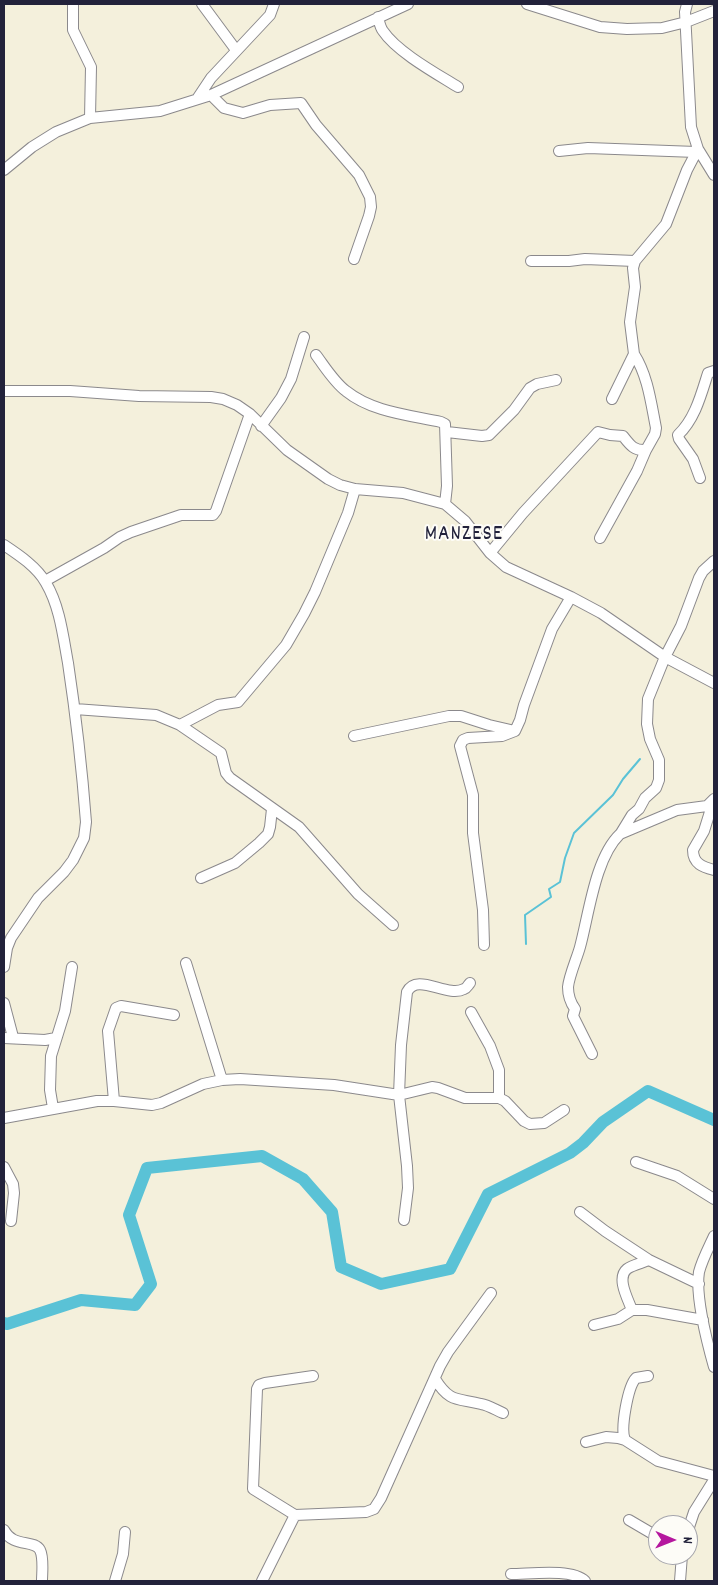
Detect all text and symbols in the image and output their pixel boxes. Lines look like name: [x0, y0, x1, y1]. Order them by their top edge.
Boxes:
district label: MANZESE: [424, 523, 504, 549]
north arrow: [648, 1515, 698, 1565]
text: N: [677, 1537, 697, 1544]

